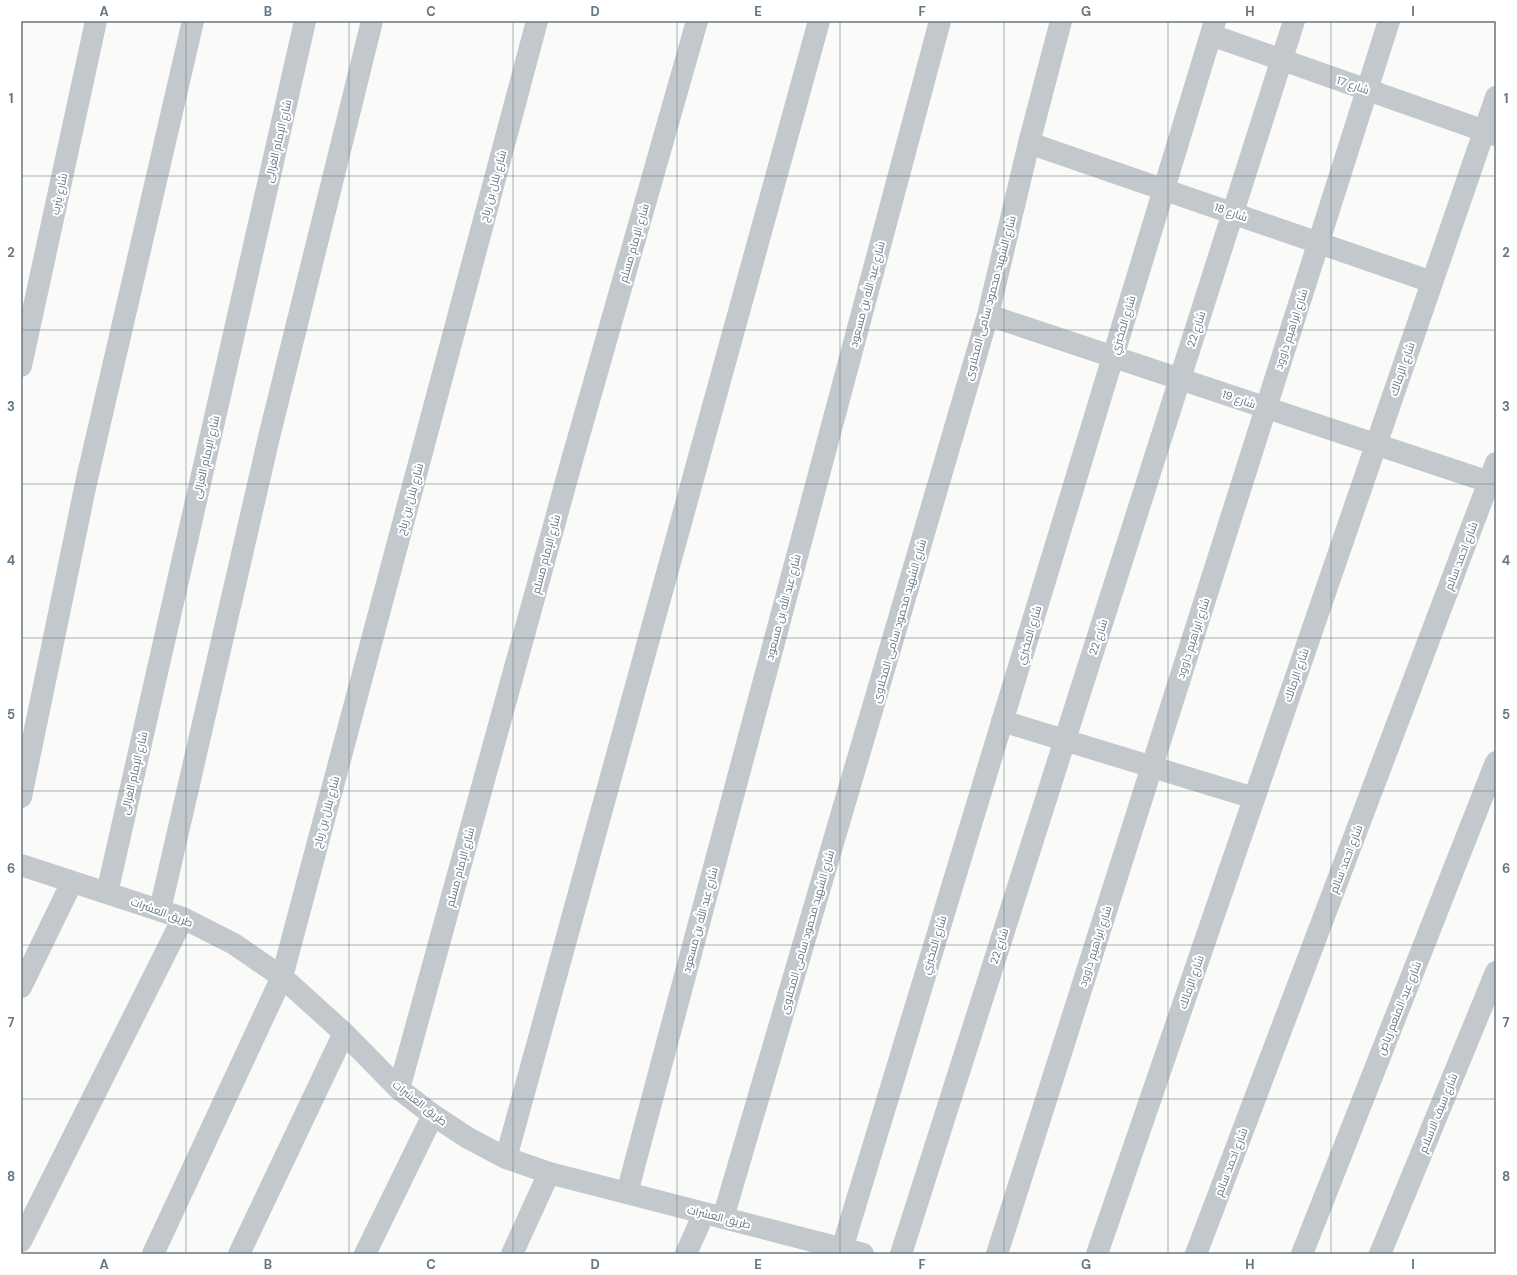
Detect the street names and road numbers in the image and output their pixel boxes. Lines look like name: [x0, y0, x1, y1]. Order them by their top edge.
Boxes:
street label: شارع 17: [1335, 73, 1371, 98]
street label: شارع الإمام الغزالى: [262, 98, 295, 184]
street label: شارع بلال بن رباح: [477, 149, 510, 224]
street label: شارع يثرب: [48, 172, 71, 216]
street label: شارع 18: [1212, 200, 1250, 225]
street label: شارع الإمام مسلم: [616, 202, 653, 284]
street label: شارع الشهيد محمود سامى المحلاوى: [961, 214, 1020, 382]
street label: شارع عبد الله بن مسعود: [845, 239, 889, 349]
street label: شارع ابراهيم داوود: [1271, 287, 1312, 371]
street label: شارع المخبزي: [1107, 294, 1140, 357]
street label: شارع 22: [1184, 309, 1209, 349]
street label: شارع الزمالك: [1386, 340, 1419, 398]
street label: شارع 19: [1220, 387, 1258, 412]
street label: شارع الإمام الغزالى: [190, 414, 223, 500]
street label: شارع بلال بن رباح: [394, 462, 427, 537]
street label: شارع الإمام مسلم: [529, 513, 564, 595]
street label: شارع احمد سالم: [1442, 520, 1481, 593]
street label: شارع الشهيد محمود سامى المحلاوى: [869, 537, 930, 705]
street label: شارع عبد الله بن مسعود: [761, 552, 805, 662]
street label: شارع ابراهيم داوود: [1173, 596, 1214, 680]
street label: شارع المخبزي: [1013, 604, 1046, 667]
street label: شارع 22: [1086, 617, 1111, 657]
street label: شارع الزمالك: [1280, 646, 1313, 704]
street label: شارع الإمام الغزالى: [118, 730, 151, 816]
street label: شارع بلال بن رباح: [310, 775, 343, 850]
street label: شارع احمد سالم: [1327, 823, 1366, 896]
street label: شارع الإمام مسلم: [443, 826, 478, 908]
street label: شارع الشهيد محمود سامى المحلاوى: [777, 848, 838, 1016]
street label: شارع عبد الله بن مسعود: [678, 865, 722, 975]
street label: طريق العشرات: [129, 894, 195, 930]
street label: شارع ابراهيم داوود: [1075, 904, 1116, 988]
street label: شارع المخبزي: [918, 914, 951, 977]
street label: شارع 22: [987, 926, 1012, 966]
street label: شارع الزمالك: [1175, 953, 1208, 1011]
street label: شارع عبد المنعم رياض: [1374, 959, 1425, 1057]
street label: شارع سيف الاسلام: [1416, 1071, 1461, 1155]
street label: طريق العشرات: [390, 1077, 450, 1129]
street label: شارع احمد سالم: [1212, 1126, 1251, 1199]
street label: طريق العشرات: [686, 1202, 752, 1232]

